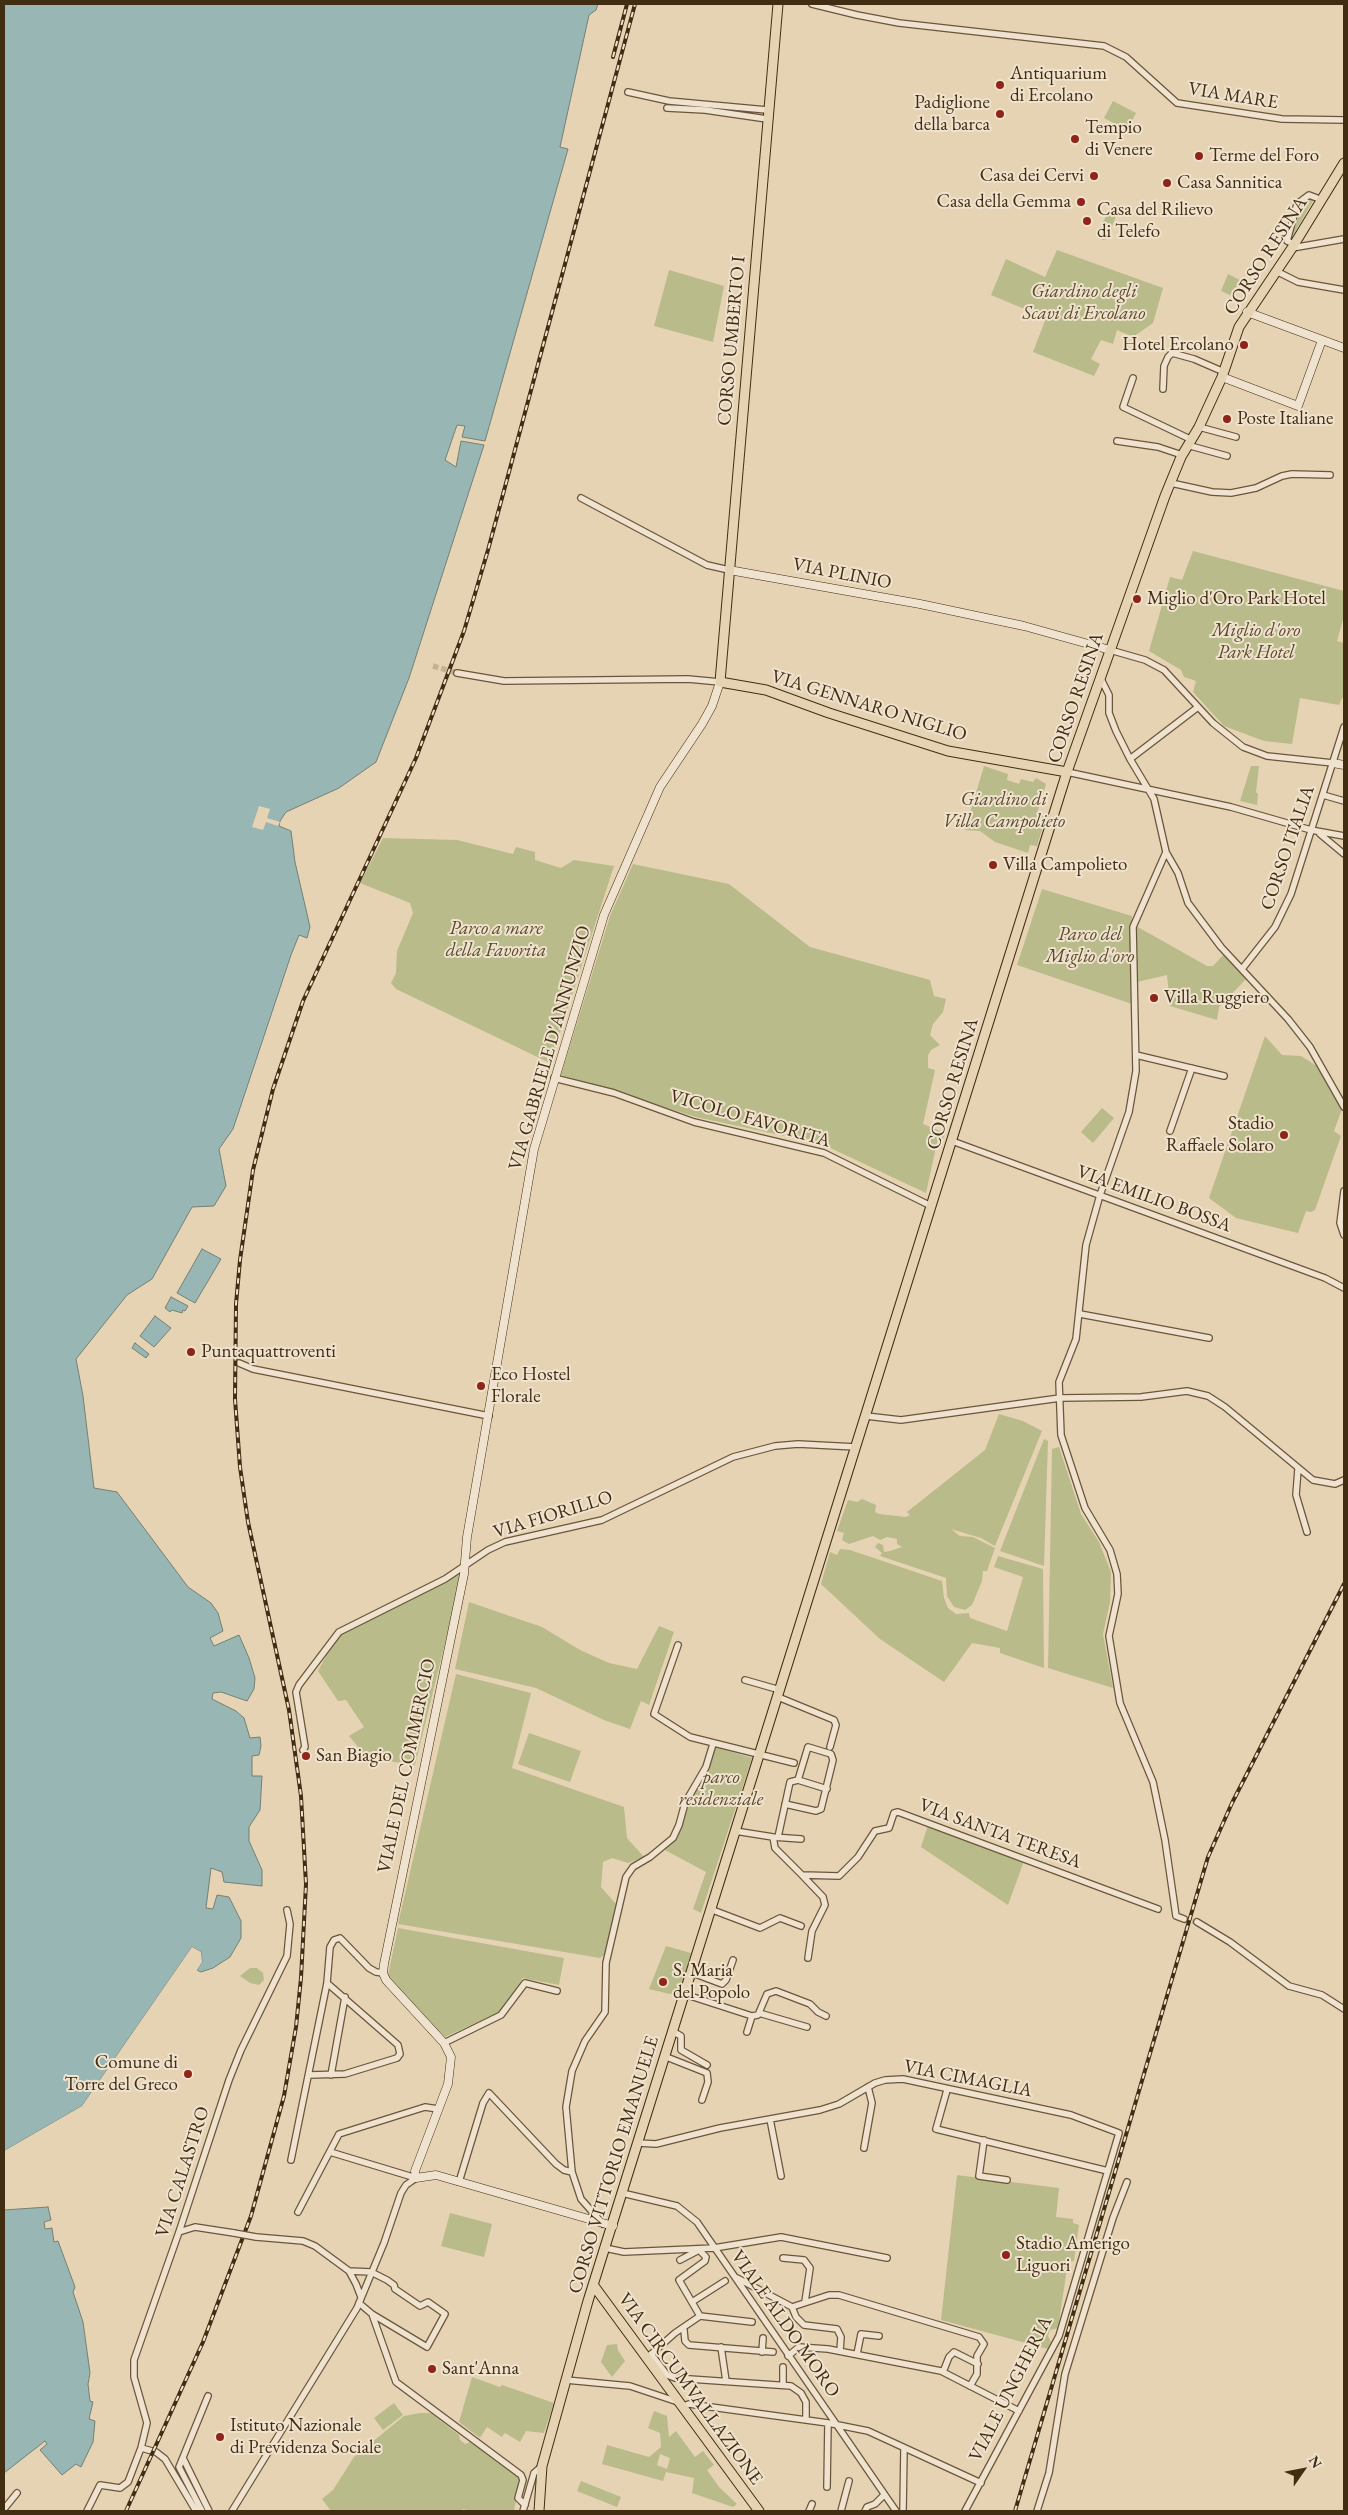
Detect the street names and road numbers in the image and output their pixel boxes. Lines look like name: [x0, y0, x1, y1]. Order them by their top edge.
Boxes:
street label: VIA MARE: [1186, 78, 1280, 114]
street label: CORSO RESINA: [1219, 193, 1313, 319]
street label: CORSO UMBERTO I: [713, 255, 751, 427]
street label: VIA PLINIO: [791, 553, 893, 595]
street label: CORSO RESINA: [1043, 630, 1109, 766]
street label: VIA GENNARO NIGLIO: [768, 665, 970, 747]
street label: CORSO ITALIA: [1256, 783, 1320, 913]
street label: VIA GABRIELE D'ANNUNZIO: [504, 923, 596, 1173]
street label: CORSO RESINA: [922, 1015, 984, 1153]
street label: VICOLO FAVORITA: [667, 1085, 833, 1153]
street label: VIA EMILIO BOSSA: [1074, 1160, 1234, 1238]
street label: VIA FIORILLO: [491, 1486, 615, 1544]
street label: VIALE DEL COMMERCIO: [373, 1657, 441, 1875]
street label: VIA SANTA TERESA: [916, 1794, 1084, 1874]
street label: CORSO VITTORIO EMANUELE: [564, 2033, 664, 2297]
street label: VIA CIMAGLIA: [902, 2055, 1034, 2103]
street label: VIA CALASTRO: [151, 2103, 215, 2241]
street label: VIALE ALDO MORO: [726, 2246, 844, 2402]
street label: VIA CIRCUMVALLAZIONE: [613, 2289, 767, 2489]
street label: VIALE UNGHERIA: [964, 2312, 1058, 2466]

